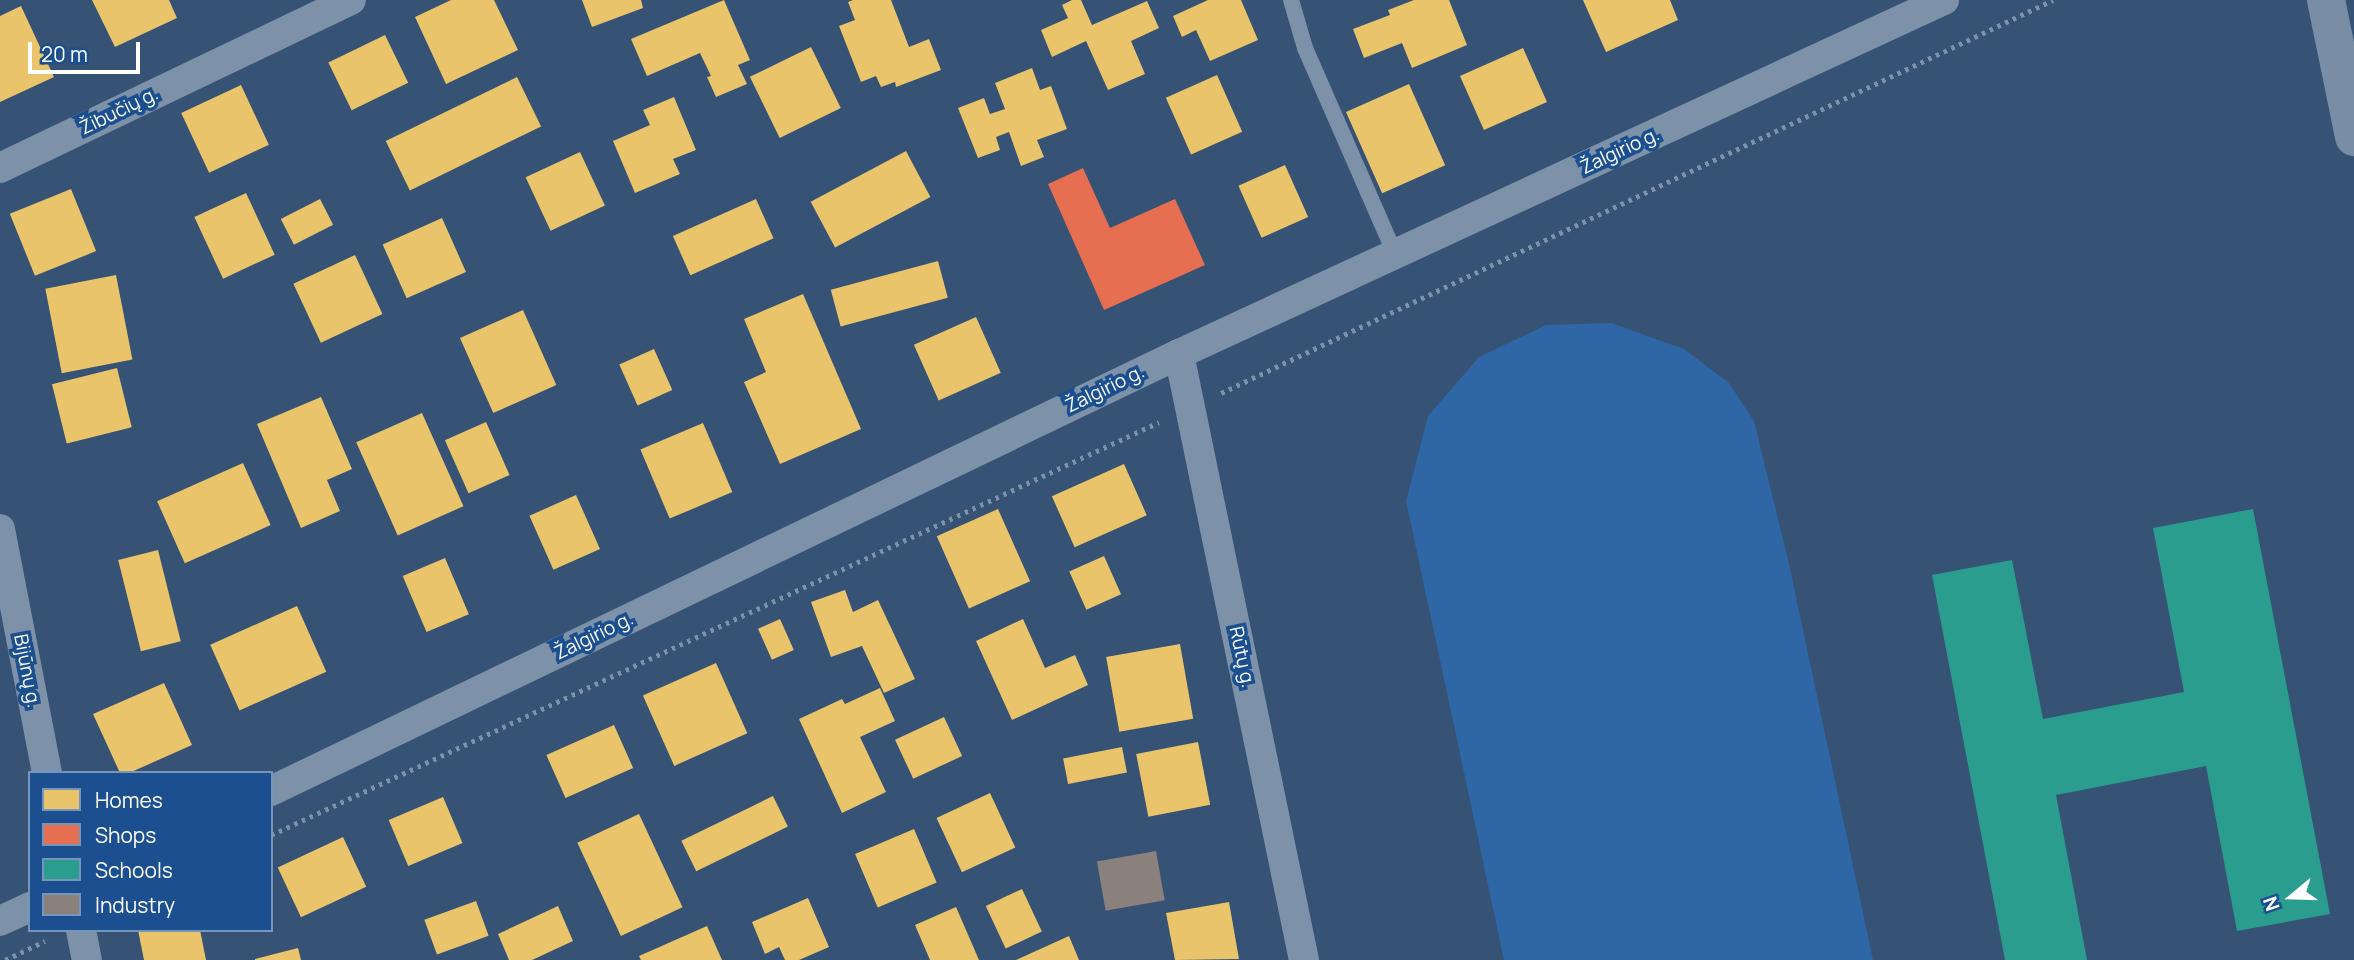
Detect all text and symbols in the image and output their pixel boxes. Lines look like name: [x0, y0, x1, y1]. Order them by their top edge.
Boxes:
scale bar: [32, 28, 144, 72]
text: 20 m: [41, 40, 88, 68]
street label: Žibučių g.: [76, 82, 162, 140]
street label: Žalgirio g.: [1577, 123, 1663, 179]
street label: Žalgirio g.: [1062, 360, 1148, 418]
street label: Žalgirio g.: [551, 607, 637, 665]
street label: Rūtų g.: [1224, 624, 1260, 690]
street label: Bijūnų g.: [9, 632, 45, 710]
legend: [28, 771, 273, 932]
text: Homes: [95, 786, 163, 814]
text: Shops: [95, 821, 156, 849]
text: Schools: [95, 856, 173, 884]
north arrow: [2256, 862, 2326, 932]
text: Industry: [95, 891, 175, 919]
text: N: [2257, 893, 2286, 915]

